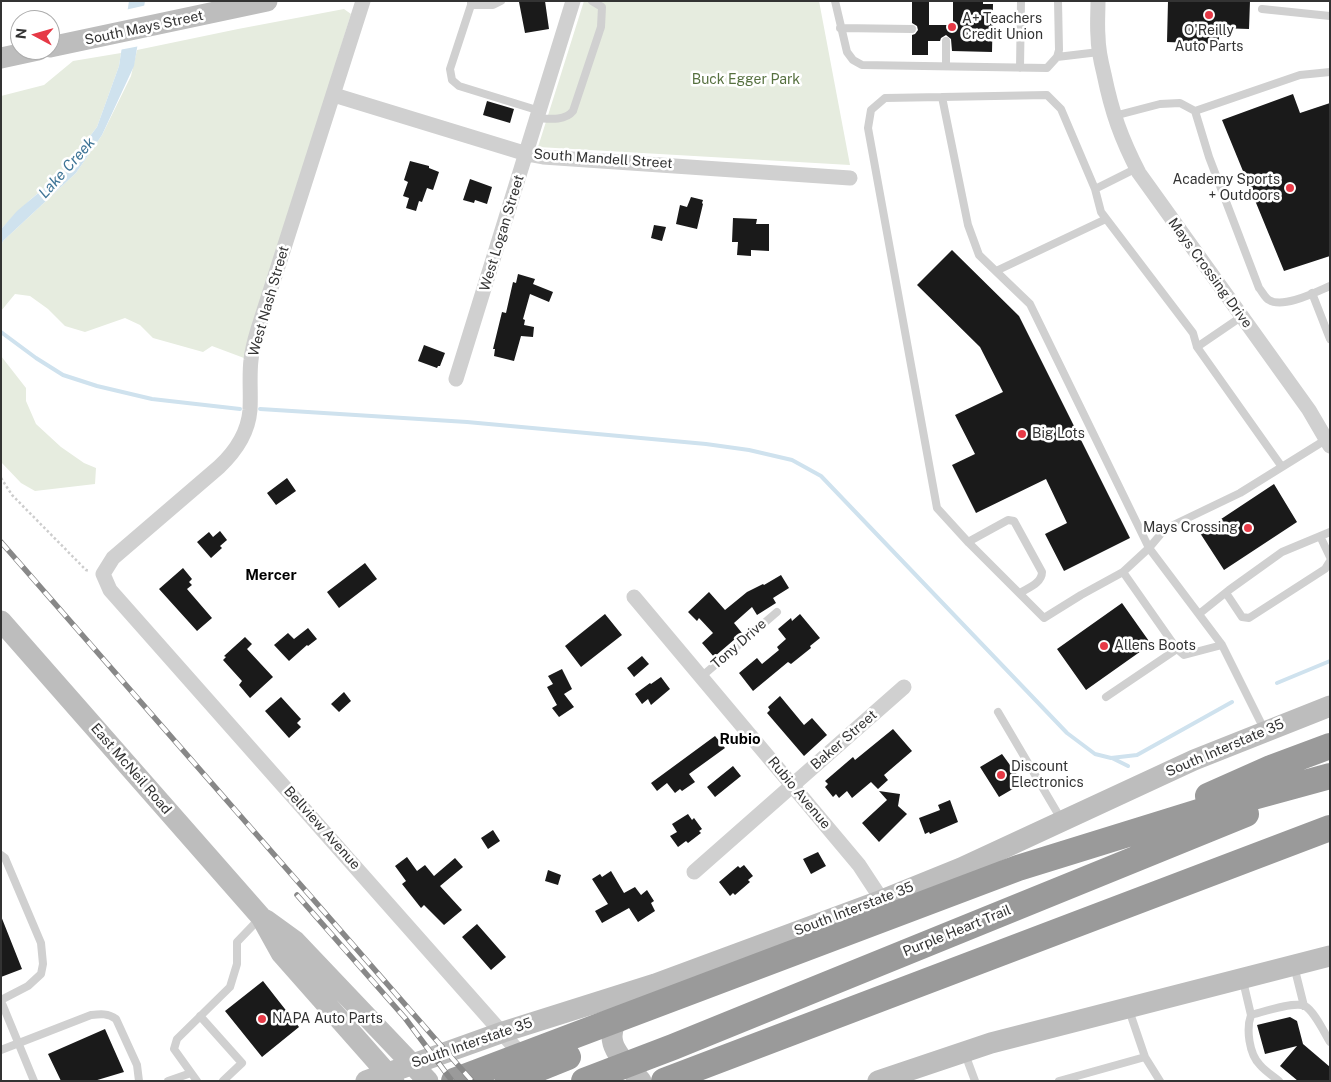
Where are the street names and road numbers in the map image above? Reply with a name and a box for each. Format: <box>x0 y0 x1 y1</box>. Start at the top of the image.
street label: South Mays Street <box>83 7 205 49</box>
street label: South Mandell Street <box>533 146 673 172</box>
street label: West Logan Street <box>476 173 528 293</box>
street label: Mays Crossing Drive <box>1164 215 1256 331</box>
street label: West Nash Street <box>245 244 293 358</box>
street label: Tony Drive <box>708 616 770 672</box>
street label: Baker Street <box>807 707 881 773</box>
street label: South Interstate 35 <box>1163 715 1287 781</box>
street label: East McNeil Road <box>87 720 175 818</box>
street label: Rubio Avenue <box>764 754 834 832</box>
street label: Bellview Avenue <box>280 783 364 873</box>
street label: South Interstate 35 <box>792 878 916 940</box>
street label: Purple Heart Trail <box>901 902 1013 960</box>
street label: South Interstate 35 <box>409 1014 535 1072</box>

